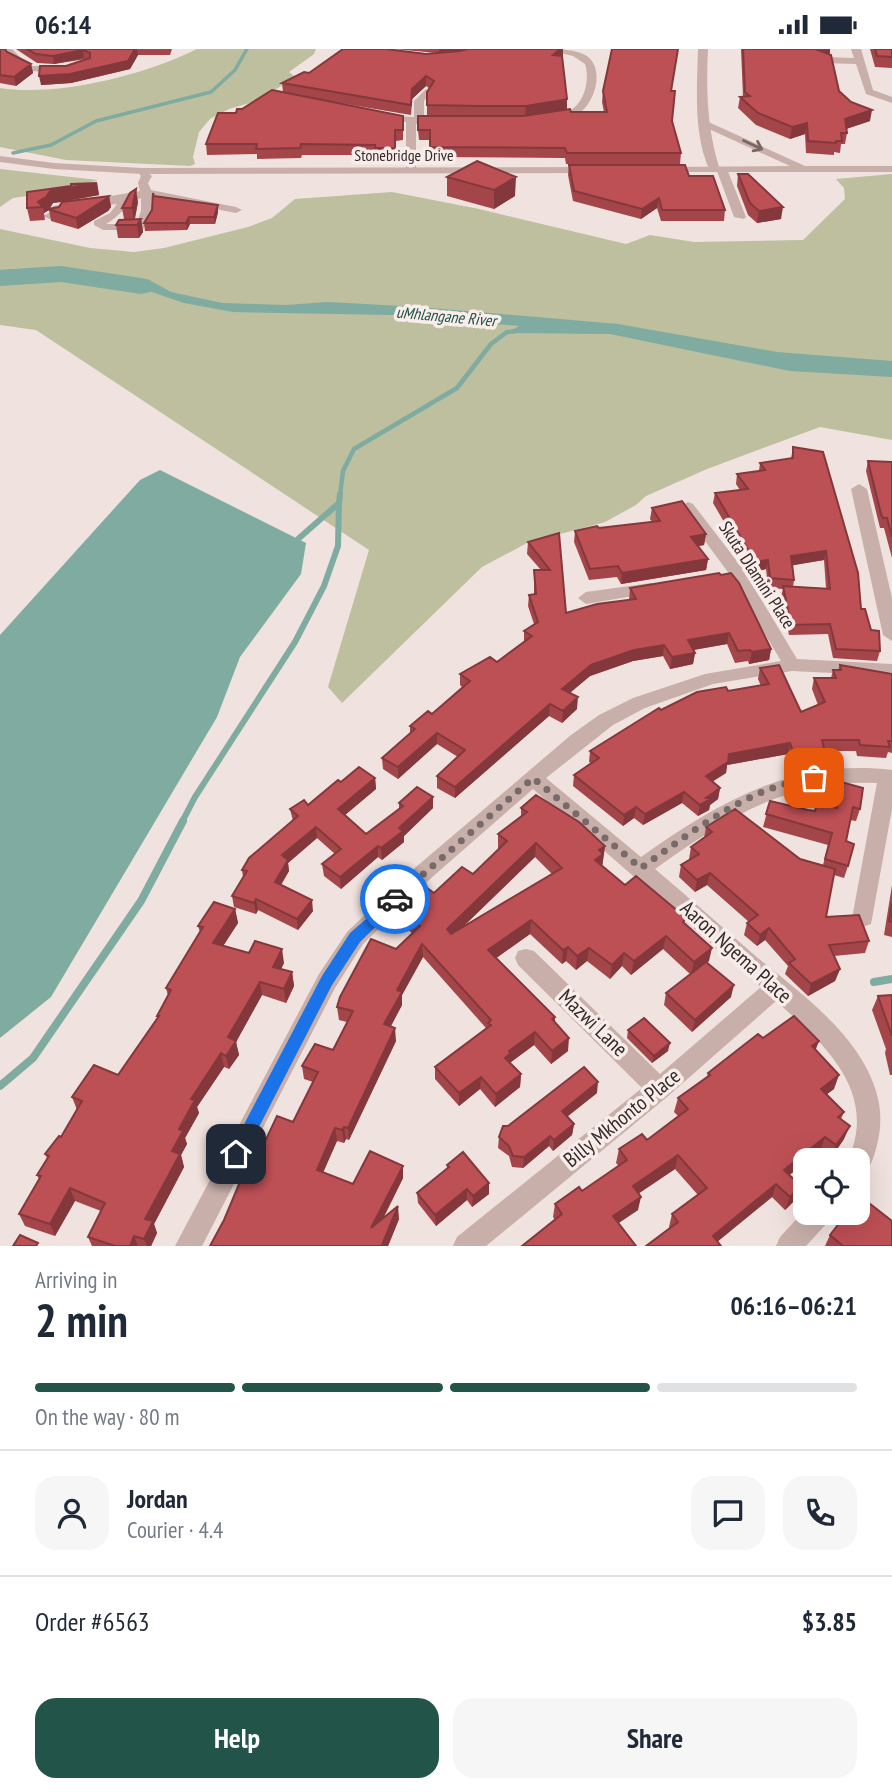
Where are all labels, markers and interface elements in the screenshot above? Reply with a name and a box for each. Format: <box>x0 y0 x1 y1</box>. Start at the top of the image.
text: 06:14 <box>35 8 91 41</box>
one-way arrow <box>742 139 764 152</box>
street label: Stonebridge Drive <box>354 145 454 165</box>
water label: uMhlangane River <box>395 302 499 331</box>
street label: Skuta Dlamini Place <box>714 517 801 633</box>
pin <box>784 748 844 808</box>
icon: bag <box>795 759 833 797</box>
courier <box>360 864 430 934</box>
icon: car <box>376 880 414 918</box>
street label: Aaron Ngema Place <box>675 894 798 1009</box>
street label: Mazwi Lane <box>553 983 633 1062</box>
street label: Billy Mkhonto Place <box>558 1062 686 1173</box>
pin <box>206 1124 266 1184</box>
icon: home <box>217 1135 255 1173</box>
map controls <box>793 1148 870 1225</box>
button: locate <box>793 1148 870 1225</box>
text: Arriving in <box>35 1265 117 1294</box>
text: 06:16–06:21 <box>730 1289 857 1322</box>
text: 2 min <box>35 1290 128 1350</box>
text: On the way · 80 m <box>35 1402 179 1431</box>
button: person <box>35 1476 109 1550</box>
button: chat <box>691 1476 765 1550</box>
button: phone <box>783 1476 857 1550</box>
text: Jordan <box>127 1482 188 1515</box>
text: Courier · 4.4 <box>127 1515 223 1544</box>
text: Order #6563 <box>35 1605 150 1638</box>
text: $3.85 <box>802 1605 857 1638</box>
button: Help <box>35 1698 439 1778</box>
button: Share <box>453 1698 857 1778</box>

